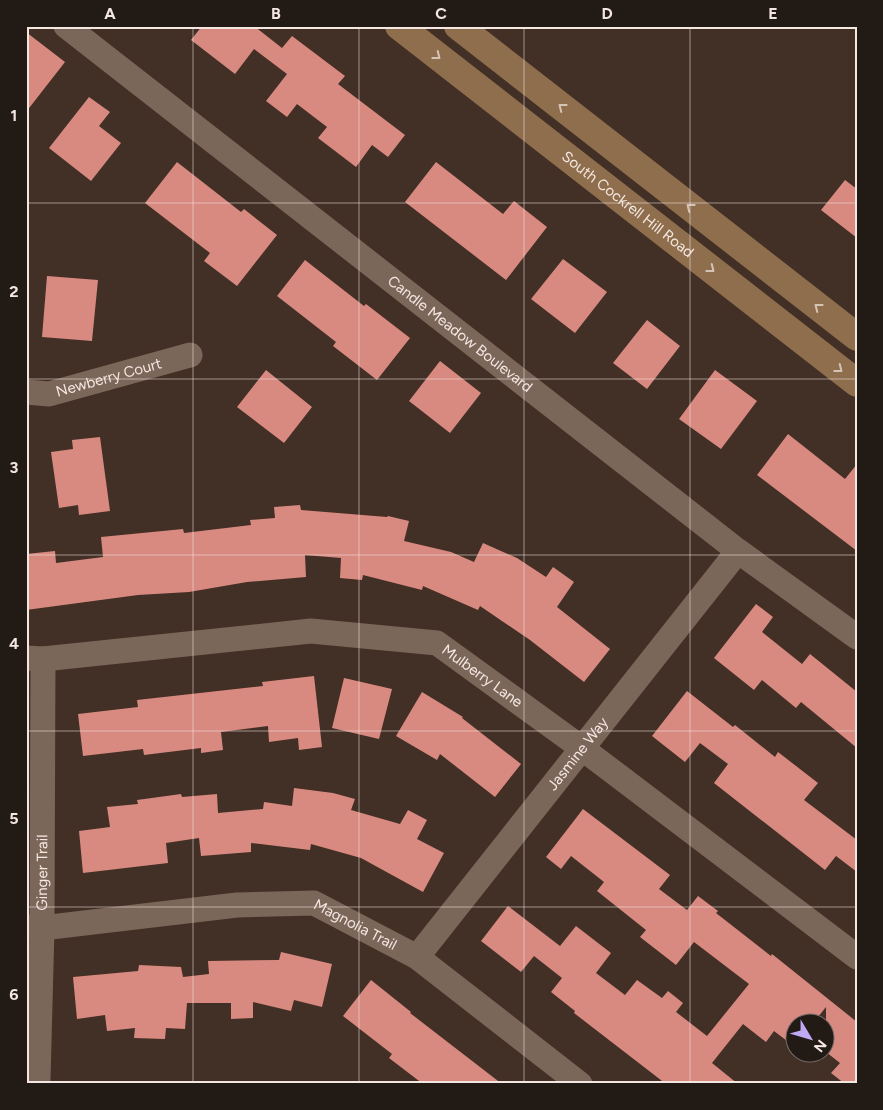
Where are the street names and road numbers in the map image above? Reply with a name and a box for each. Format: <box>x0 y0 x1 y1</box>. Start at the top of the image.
street label: South Cockrell Hill Road <box>558 147 697 261</box>
street label: Candle Meadow Boulevard <box>384 272 536 396</box>
street label: Newberry Court <box>54 354 164 401</box>
street label: Mulberry Lane <box>438 641 526 711</box>
street label: Jasmine Way <box>543 714 612 794</box>
street label: Ginger Trail <box>33 834 51 911</box>
street label: Magnolia Trail <box>311 895 400 954</box>

